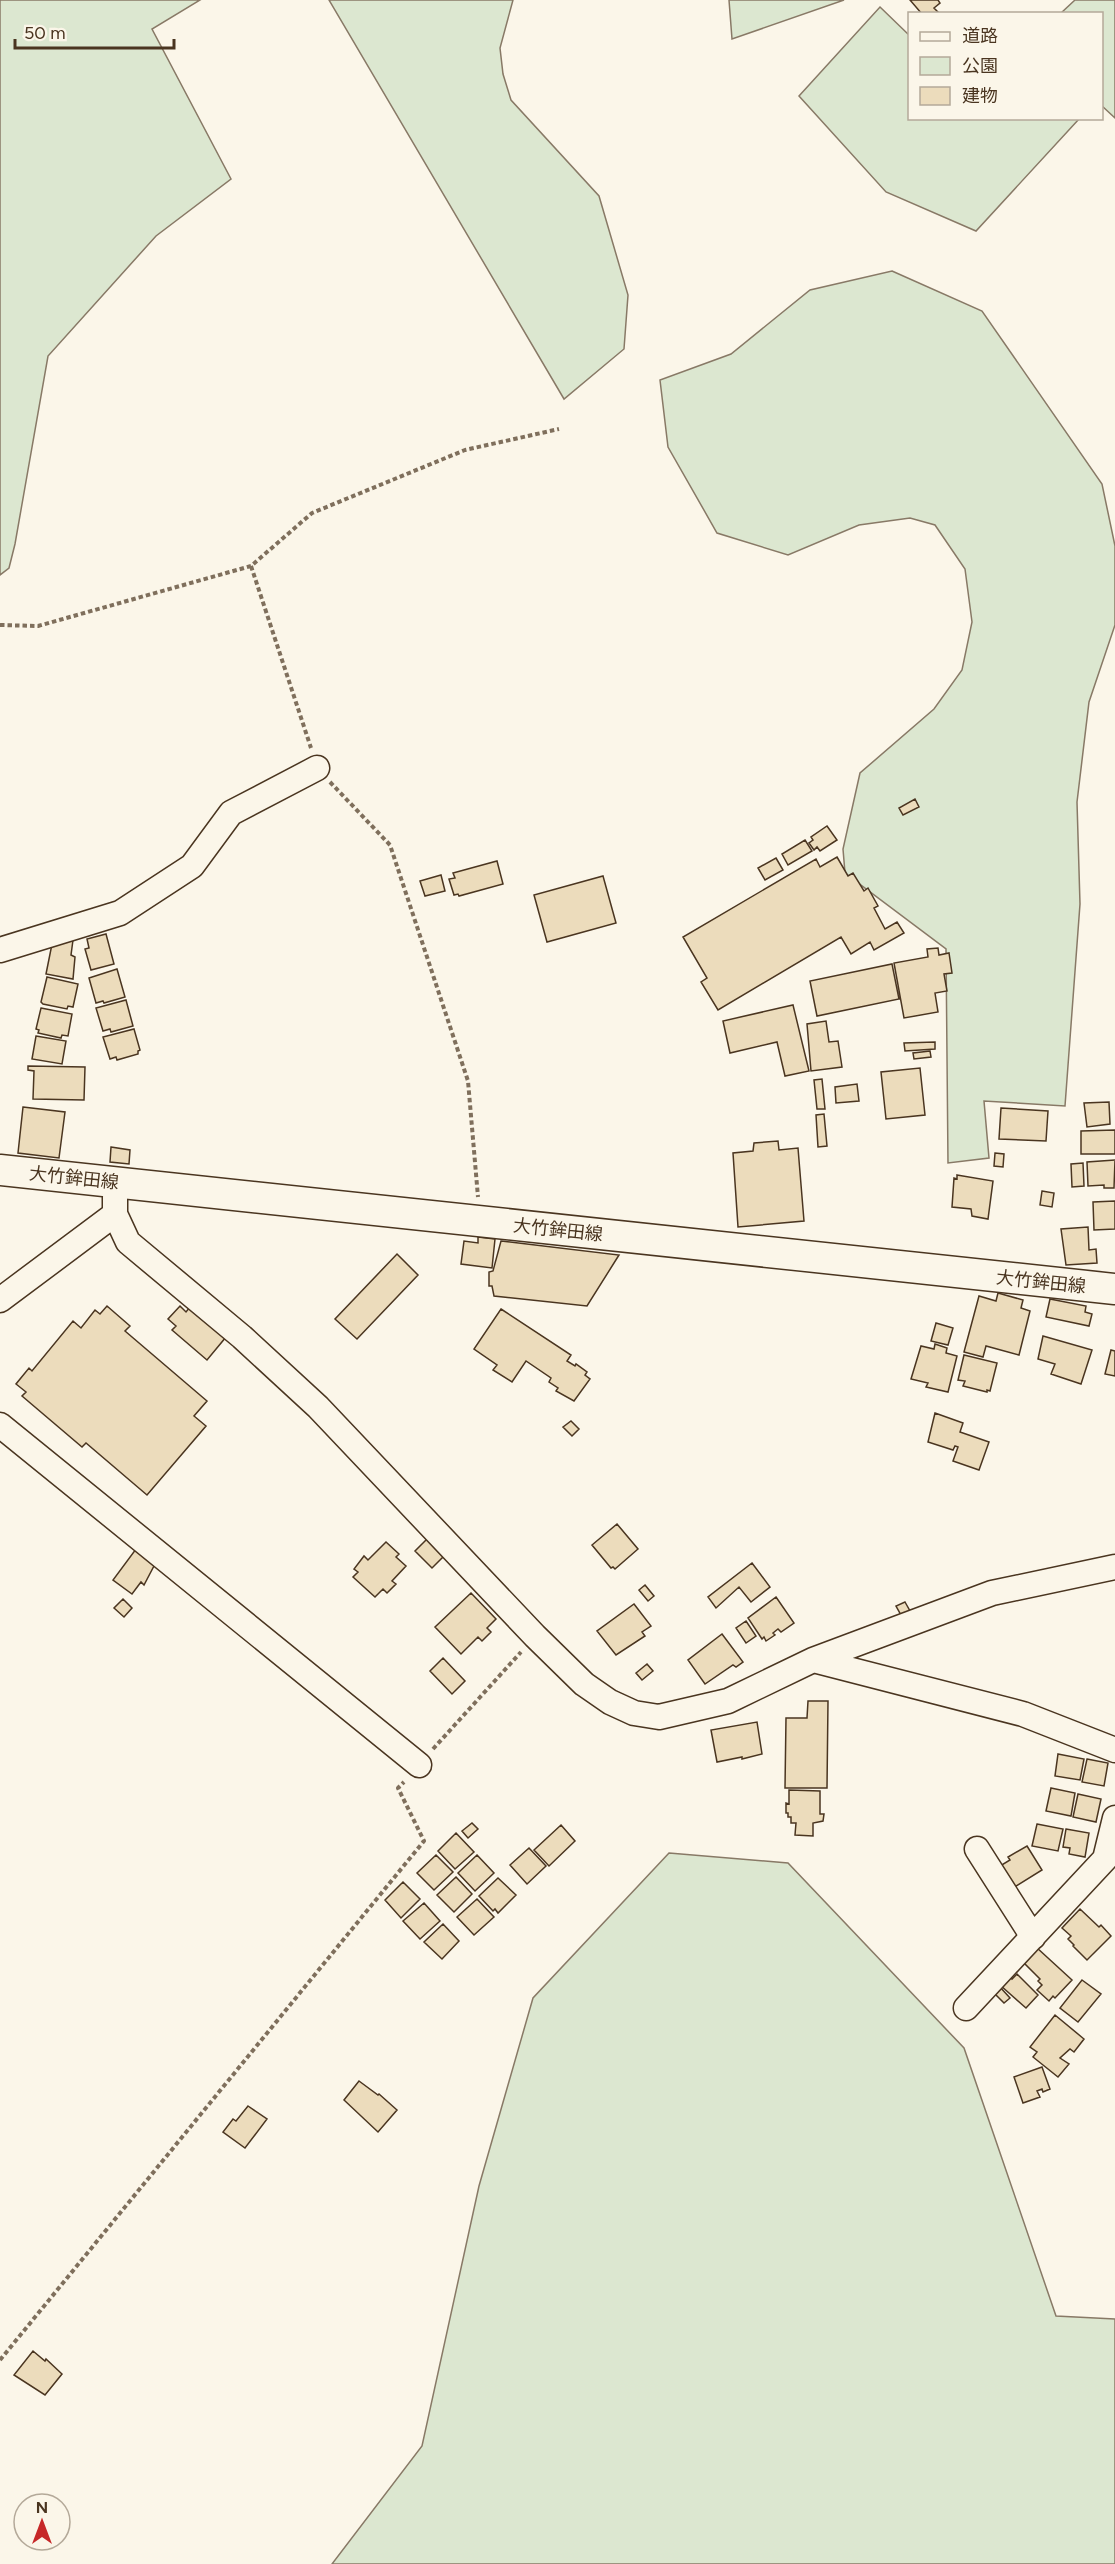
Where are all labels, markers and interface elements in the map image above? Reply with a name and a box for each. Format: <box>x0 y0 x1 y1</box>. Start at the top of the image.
scale bar <box>15 12 174 50</box>
legend <box>908 12 1103 120</box>
text: 50 m <box>24 22 66 44</box>
text: 道路 <box>962 25 998 47</box>
text: 公園 <box>962 55 998 77</box>
text: 建物 <box>962 85 998 107</box>
street label: 大竹鉾田線 <box>28 1162 120 1194</box>
street label: 大竹鉾田線 <box>512 1214 604 1246</box>
street label: 大竹鉾田線 <box>995 1266 1087 1298</box>
north arrow <box>12 2492 72 2552</box>
text: N <box>36 2498 48 2517</box>

